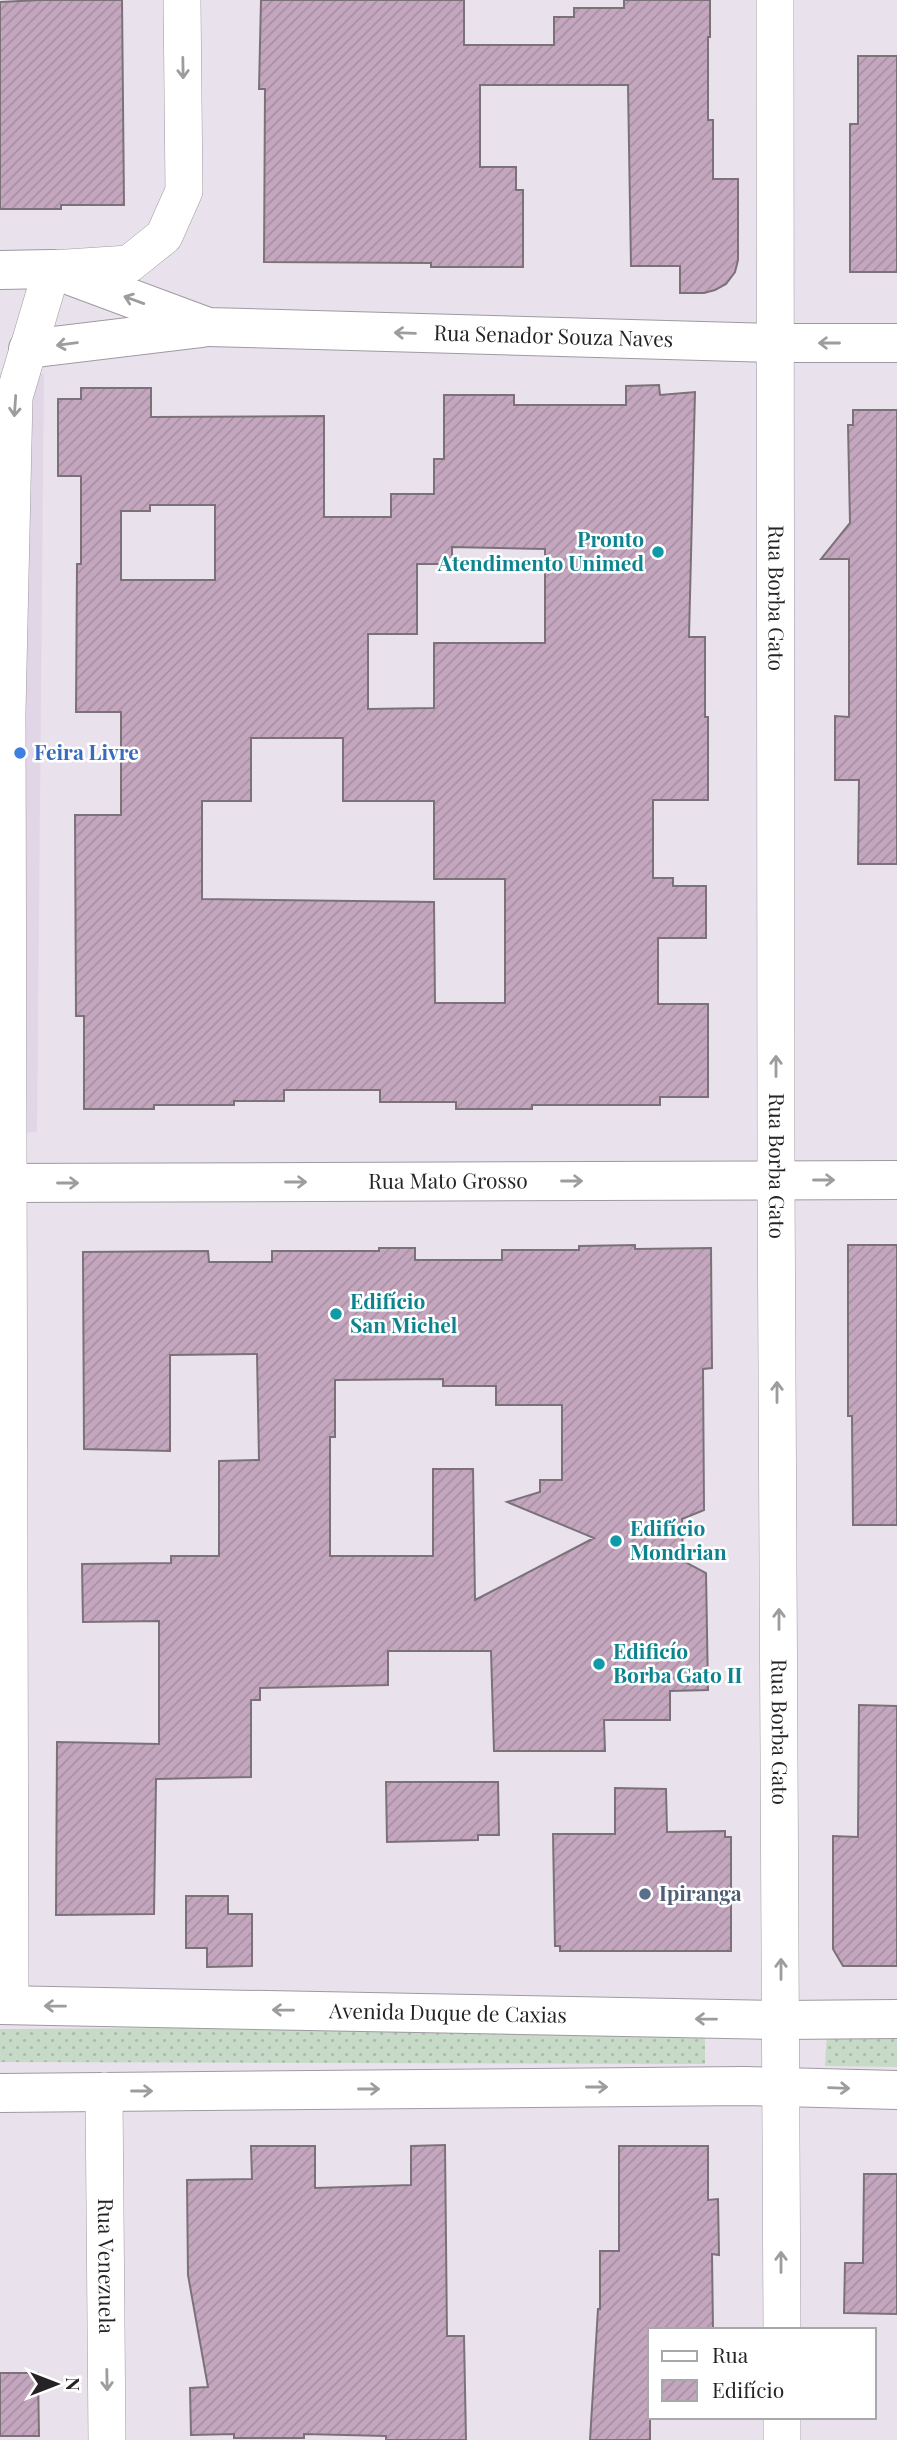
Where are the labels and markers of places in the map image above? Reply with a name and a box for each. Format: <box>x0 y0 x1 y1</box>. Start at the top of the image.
place label: Pronto Atendimento Unimed <box>437 524 644 576</box>
marker: Pronto Atendimento Unimed <box>650 544 666 560</box>
place label: Feira Livre <box>34 737 139 765</box>
marker: Feira Livre <box>12 745 28 761</box>
place label: Edifício San Michel <box>350 1286 458 1338</box>
marker: Edifício San Michel <box>328 1306 344 1322</box>
place label: Edifício Mondrian <box>630 1513 727 1565</box>
marker: Edifício Mondrian <box>608 1533 624 1549</box>
place label: Edificío Borba Gato II <box>613 1636 743 1688</box>
marker: Edificío Borba Gato II <box>591 1656 607 1672</box>
place label: Ipiranga <box>659 1878 742 1906</box>
marker: Ipiranga <box>637 1886 653 1902</box>

